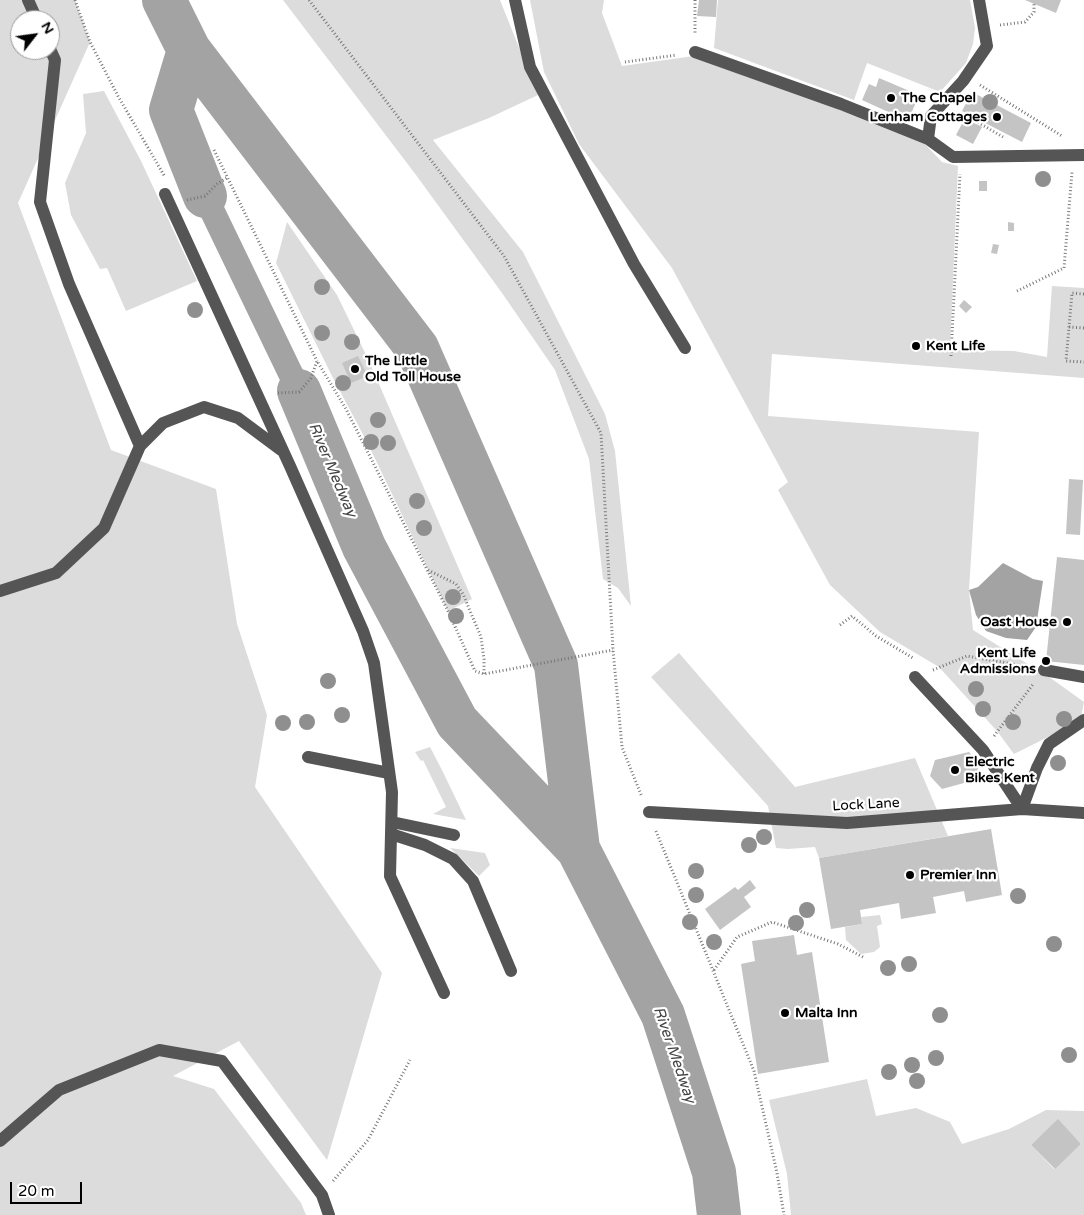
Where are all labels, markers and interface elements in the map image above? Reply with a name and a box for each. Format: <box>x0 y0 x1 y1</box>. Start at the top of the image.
north arrow <box>10 10 60 60</box>
text: N <box>37 19 58 37</box>
place label: The Chapel <box>901 90 976 106</box>
marker: The Chapel <box>885 92 897 104</box>
place label: Lenham Cottages <box>870 109 987 125</box>
marker: Lenham Cottages <box>991 111 1003 123</box>
place label: Kent Life <box>926 338 985 354</box>
marker: Kent Life <box>910 340 922 352</box>
place label: The Little Old Toll House <box>365 353 461 386</box>
marker: The Little Old Toll House <box>349 363 361 375</box>
water label: River Medway <box>304 420 360 520</box>
place label: Oast House <box>980 614 1057 630</box>
marker: Oast House <box>1061 616 1073 628</box>
place label: Kent Life Admissions <box>960 645 1036 678</box>
marker: Kent Life Admissions <box>1040 655 1052 667</box>
place label: Electric Bikes Kent <box>965 754 1035 786</box>
marker: Electric Bikes Kent <box>949 764 961 776</box>
street label: Lock Lane <box>832 795 900 815</box>
place label: Premier Inn <box>920 867 997 883</box>
marker: Premier Inn <box>904 869 916 881</box>
water label: River Medway <box>649 1004 699 1106</box>
place label: Malta Inn <box>795 1005 858 1021</box>
marker: Malta Inn <box>779 1007 791 1019</box>
scale bar <box>12 1172 85 1204</box>
text: 20 m <box>18 1182 55 1200</box>

